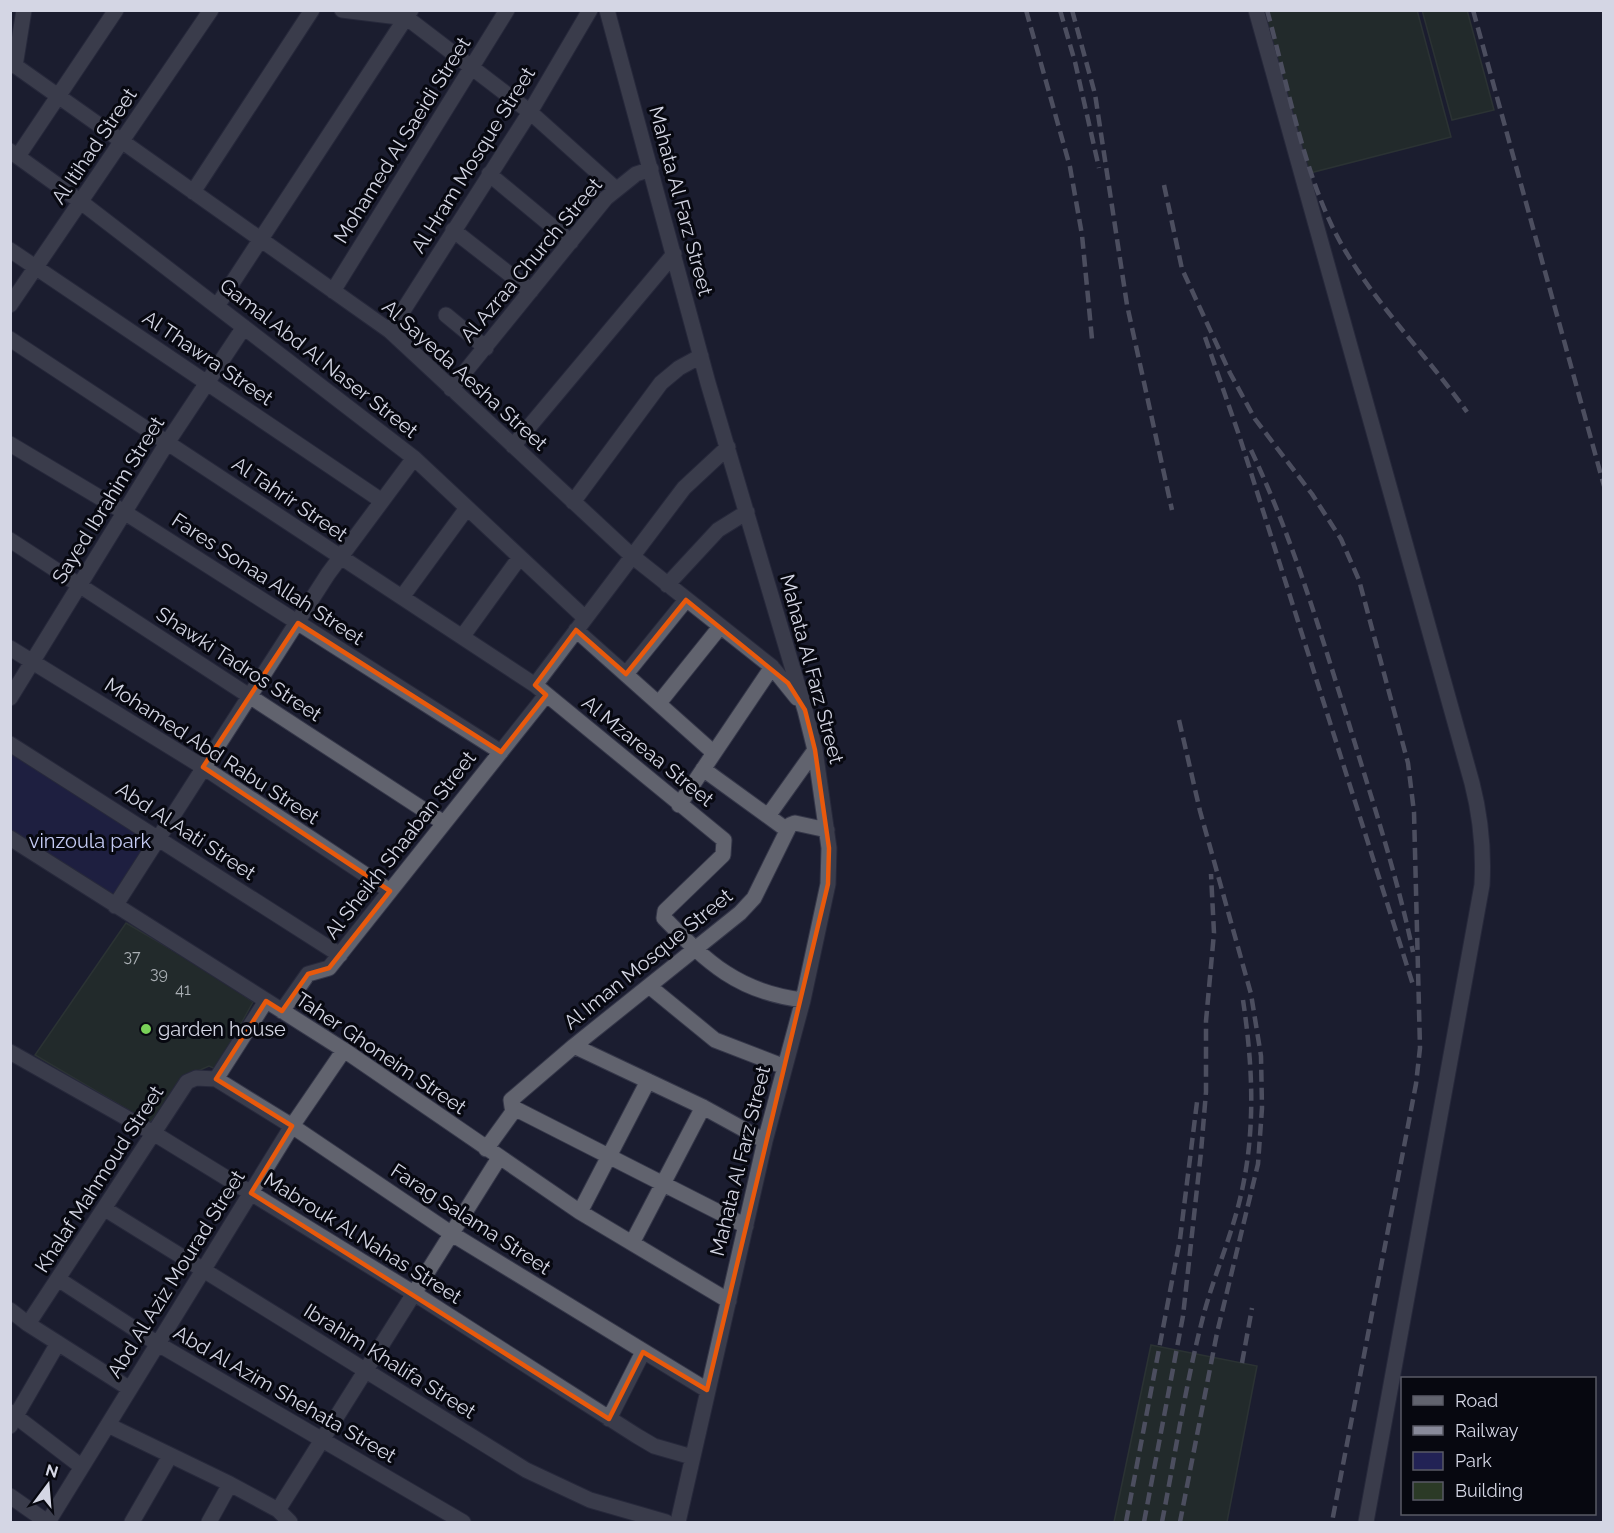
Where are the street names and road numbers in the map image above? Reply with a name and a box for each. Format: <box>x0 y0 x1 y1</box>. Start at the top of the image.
street label: Mohamed Al Saeidi Street <box>329 32 476 248</box>
street label: Al Hram Mosque Street <box>406 62 540 258</box>
street label: Al Itihad Street <box>46 83 142 209</box>
street label: Mahata Al Farz Street <box>644 104 718 299</box>
street label: Al Azraa Church Street <box>455 173 607 347</box>
street label: Gamal Abd Al Naser Street <box>215 273 423 443</box>
street label: Al Sayeda Aesha Street <box>377 295 553 456</box>
street label: Al Thawra Street <box>138 306 278 411</box>
street label: Sayed Ibrahim Street <box>47 412 169 588</box>
street label: Al Tahrir Street <box>228 452 353 547</box>
street label: Fares Sonaa Allah Street <box>168 508 369 650</box>
street label: Mahata Al Farz Street <box>775 572 849 767</box>
street label: Shawki Tadros Street <box>152 602 326 727</box>
street label: Mohamed Abd Rabu Street <box>100 673 324 830</box>
street label: Al Mzareaa Street <box>577 691 719 812</box>
street label: Al Sheikh Shaaban Street <box>319 746 481 944</box>
street label: Abd Al Aati Street <box>112 777 260 885</box>
street label: Al Iman Mosque Street <box>559 883 737 1034</box>
street label: Taher Ghoneim Street <box>291 987 471 1119</box>
street label: Mahata Al Farz Street <box>705 1063 775 1259</box>
street label: Khalaf Mahmoud Street <box>30 1081 169 1277</box>
street label: Farag Salama Street <box>387 1158 556 1280</box>
street label: Abd Al Aziz Mourad Street <box>102 1165 250 1382</box>
street label: Mabrouk Al Nahas Street <box>260 1167 467 1309</box>
street label: Ibrahim Khalifa Street <box>300 1298 481 1424</box>
street label: Abd Al Azim Shehata Street <box>169 1320 401 1468</box>

